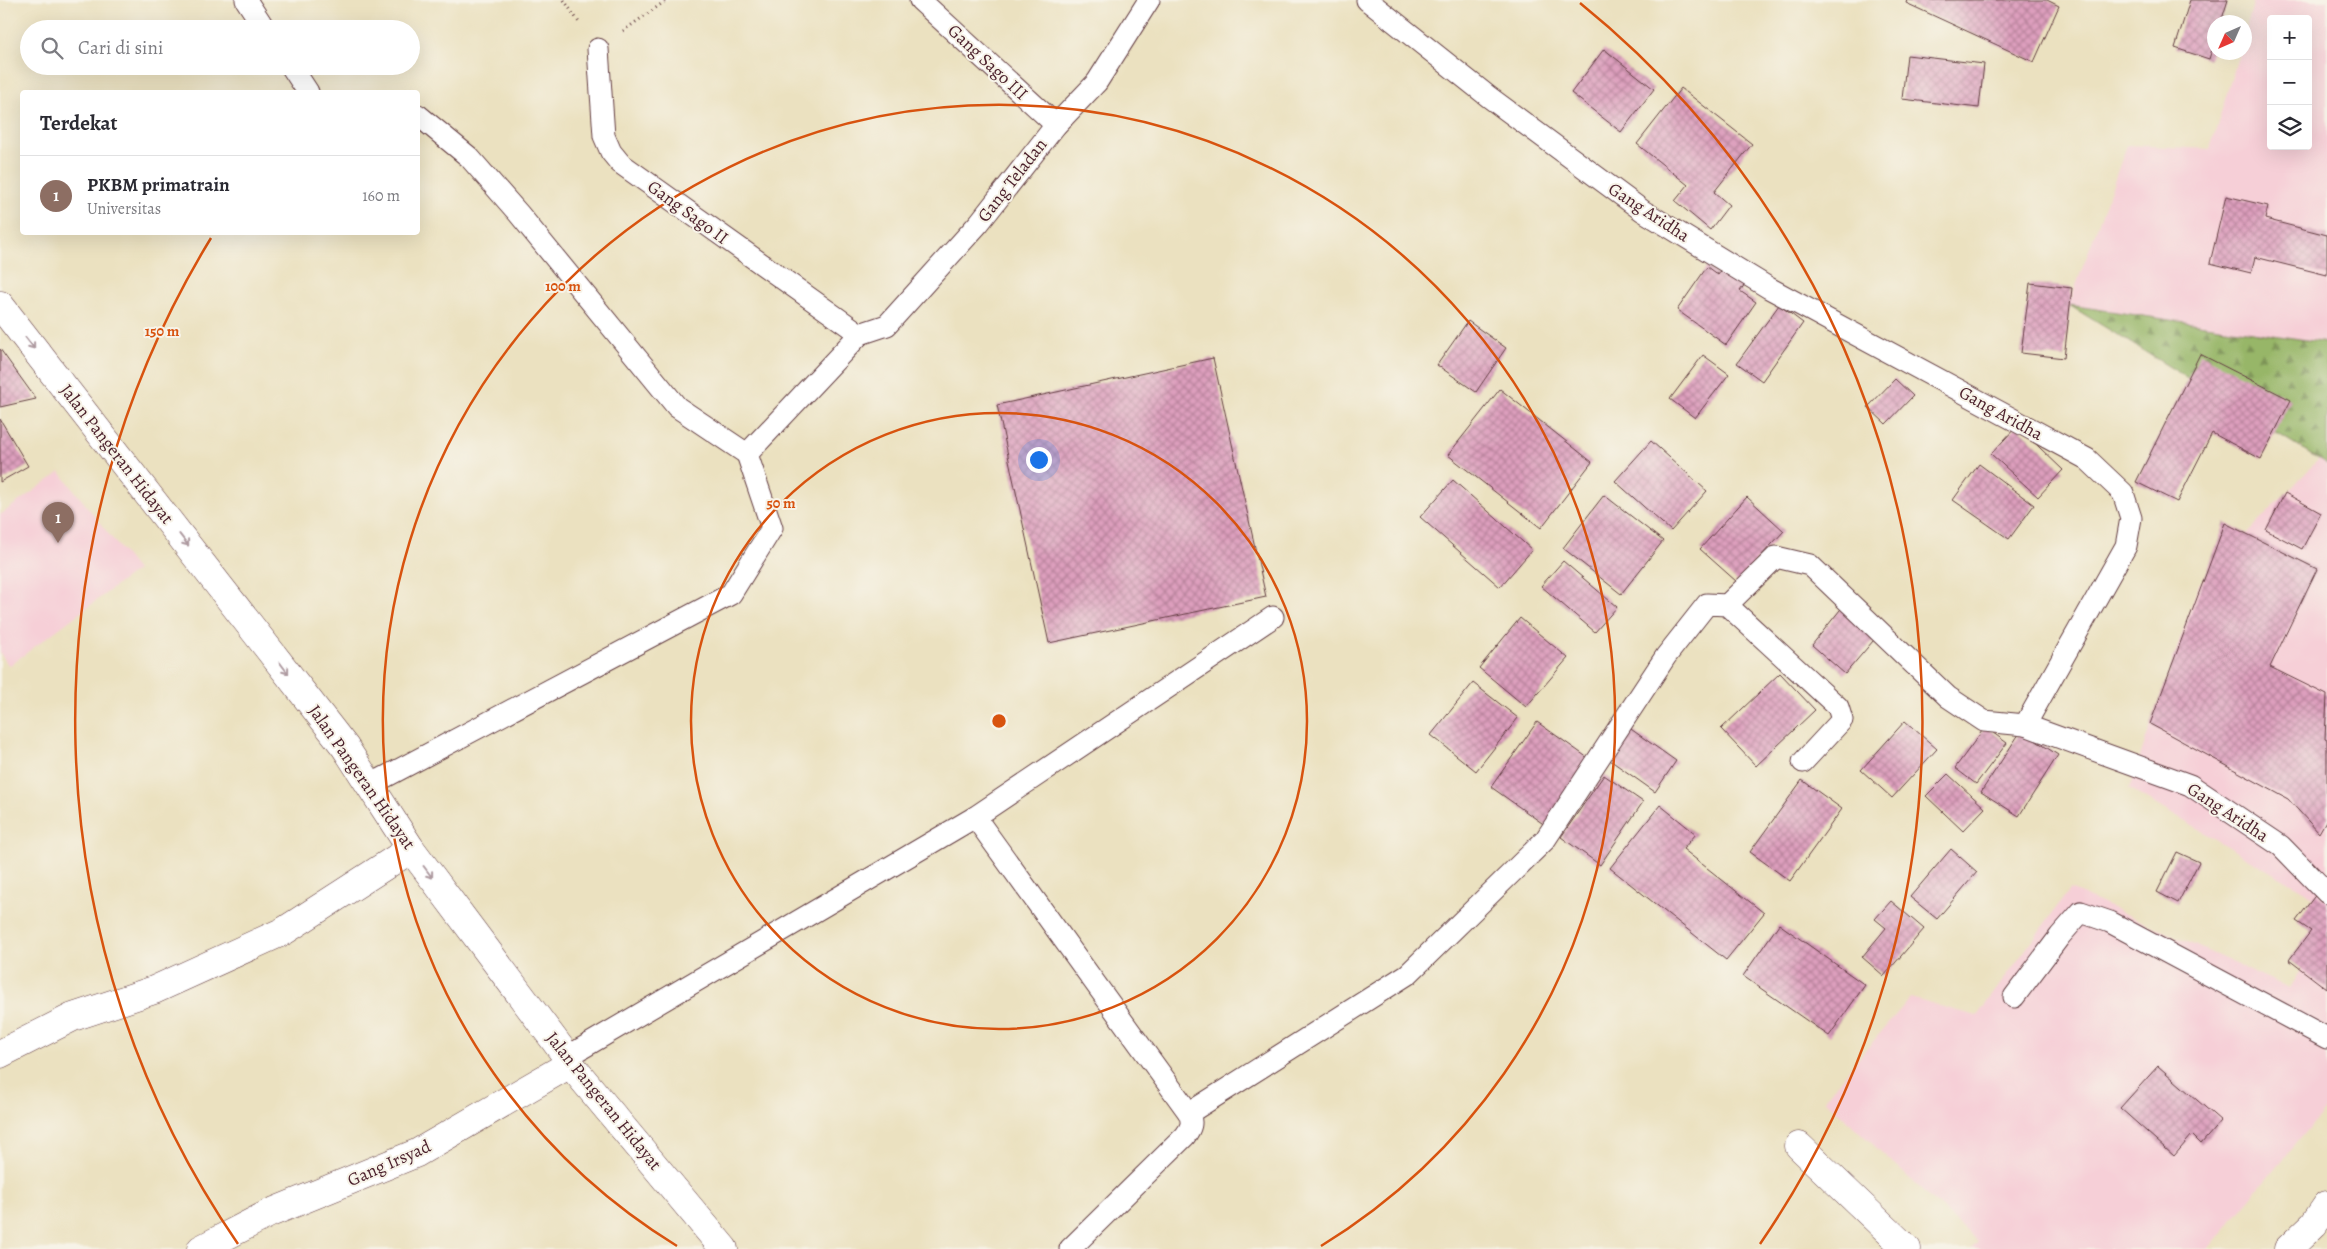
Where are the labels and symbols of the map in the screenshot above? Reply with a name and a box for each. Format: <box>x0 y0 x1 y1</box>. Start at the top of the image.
north arrow <box>2207 15 2252 60</box>
street label: Gang Sago III <box>943 19 1033 105</box>
street label: Gang Teladan <box>972 133 1052 227</box>
street label: Gang Sago II <box>643 174 733 250</box>
street label: Gang Aridha <box>1604 177 1695 248</box>
text: 100 m <box>545 276 581 296</box>
text: 150 m <box>145 321 180 341</box>
one-way arrow <box>25 336 35 350</box>
street label: Jalan Pangeran Hidayat <box>55 379 179 529</box>
street label: Gang Aridha <box>1955 380 2048 446</box>
your location <box>1026 447 1052 473</box>
text: 50 m <box>766 493 796 513</box>
pin: 1 <box>42 502 74 543</box>
one-way arrow <box>179 533 190 546</box>
one-way arrow <box>279 661 289 675</box>
street label: Jalan Pangeran Hidayat <box>303 700 421 854</box>
centre of rings <box>990 712 1008 730</box>
street label: Gang Aridha <box>2183 777 2274 848</box>
one-way arrow <box>423 865 433 879</box>
street label: Jalan Pangeran Hidayat <box>541 1027 667 1175</box>
street label: Gang Irsyad <box>344 1134 435 1192</box>

